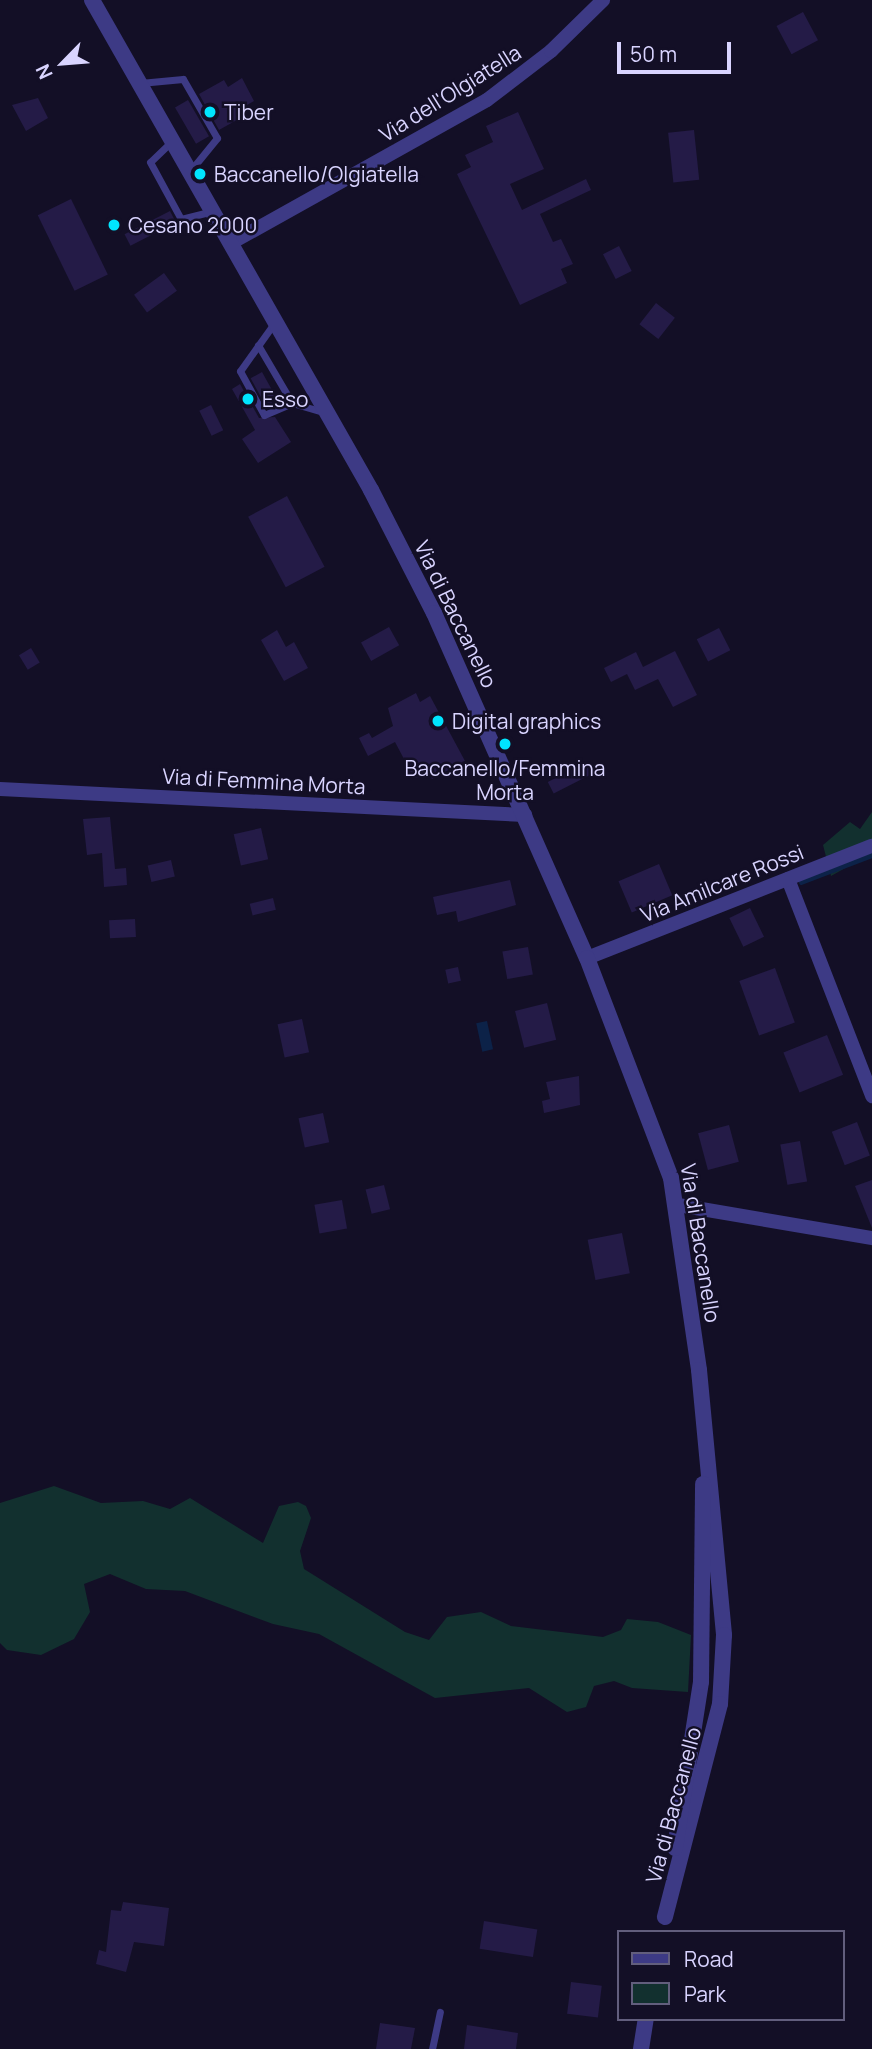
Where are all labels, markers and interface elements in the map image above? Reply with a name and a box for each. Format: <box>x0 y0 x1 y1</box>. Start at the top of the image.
north arrow <box>28 28 98 98</box>
scale bar <box>620 28 734 72</box>
street label: Via dell'Olgiatella <box>375 39 525 147</box>
text: 50 m <box>630 40 677 68</box>
text: N <box>29 60 59 84</box>
place label: Tiber <box>224 99 274 125</box>
marker: Tiber <box>202 104 218 120</box>
place label: Baccanello/Olgiatella <box>214 161 419 187</box>
marker: Baccanello/Olgiatella <box>192 166 208 182</box>
place label: Cesano 2000 <box>128 212 257 238</box>
marker: Cesano 2000 <box>106 217 122 233</box>
place label: Esso <box>262 386 308 412</box>
marker: Esso <box>240 391 256 407</box>
street label: Via di Baccanello <box>409 536 503 692</box>
place label: Digital graphics <box>452 708 601 734</box>
marker: Digital graphics <box>430 713 446 729</box>
marker: Baccanello/Femmina Morta <box>497 736 513 752</box>
place label: Baccanello/Femmina Morta <box>405 755 605 805</box>
street label: Via di Femmina Morta <box>162 763 366 799</box>
street label: Via Amilcare Rossi <box>637 839 807 927</box>
street label: Via di Baccanello <box>676 1162 726 1324</box>
street label: Via di Baccanello <box>640 1724 706 1886</box>
legend <box>616 1930 844 2021</box>
text: Road <box>684 1945 734 1973</box>
text: Park <box>684 1980 726 2008</box>

